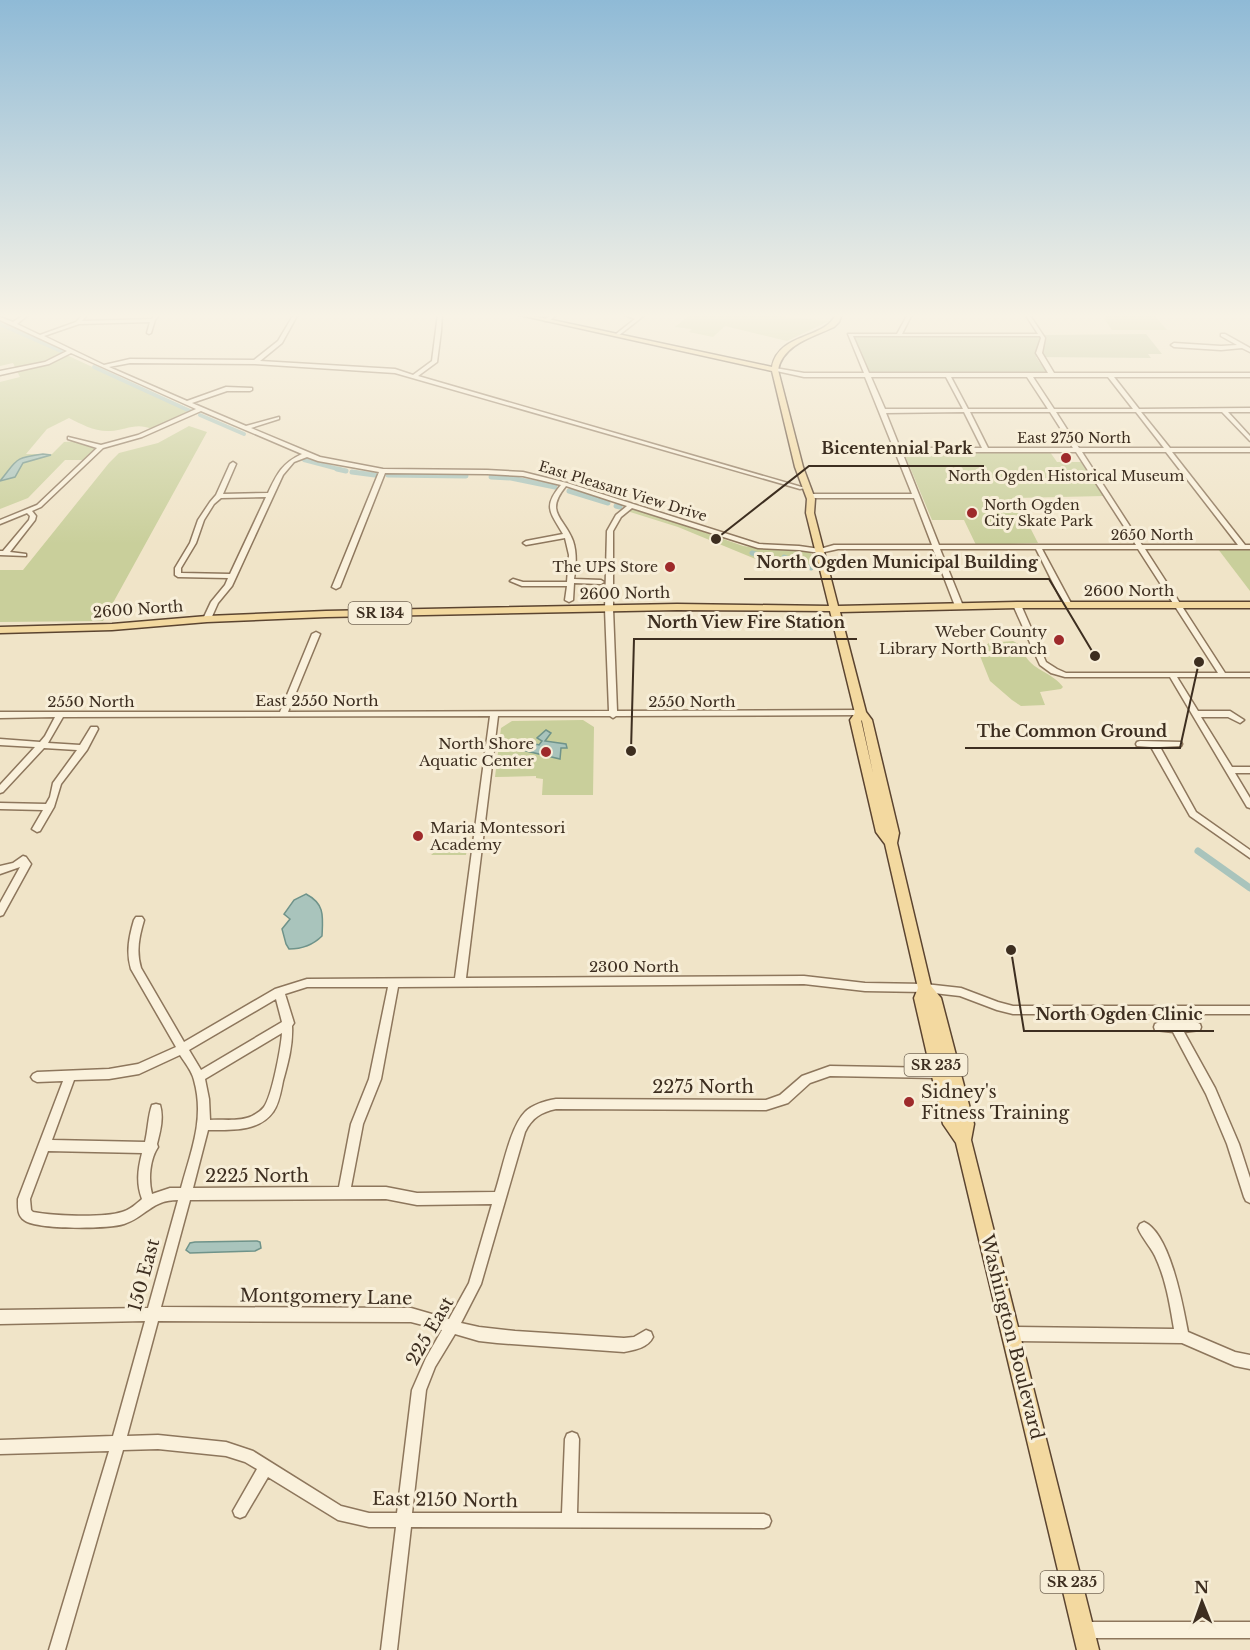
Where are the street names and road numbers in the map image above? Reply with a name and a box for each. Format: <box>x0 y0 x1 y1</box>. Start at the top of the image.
street label: East 2750 North <box>1017 429 1131 447</box>
street label: East Pleasant View Drive <box>537 457 709 525</box>
street label: 2650 North <box>1111 526 1194 544</box>
street label: 2600 North <box>1084 581 1174 600</box>
street label: 2600 North <box>580 583 670 603</box>
street label: 2600 North <box>92 596 184 622</box>
road number: SR 134 <box>348 602 412 624</box>
street label: East 2550 North <box>255 691 379 710</box>
street label: 2550 North <box>47 692 135 711</box>
street label: 2550 North <box>648 692 736 711</box>
street label: 2300 North <box>589 957 679 976</box>
road number: SR 235 <box>904 1054 968 1076</box>
street label: 2275 North <box>652 1076 754 1098</box>
street label: 2225 North <box>205 1165 309 1187</box>
street label: Washington Boulevard <box>976 1231 1048 1442</box>
street label: 150 East <box>124 1236 164 1314</box>
street label: Montgomery Lane <box>239 1284 413 1310</box>
street label: 225 East <box>402 1293 459 1369</box>
street label: East 2150 North <box>372 1488 518 1512</box>
road number: SR 235 <box>1040 1571 1104 1593</box>

